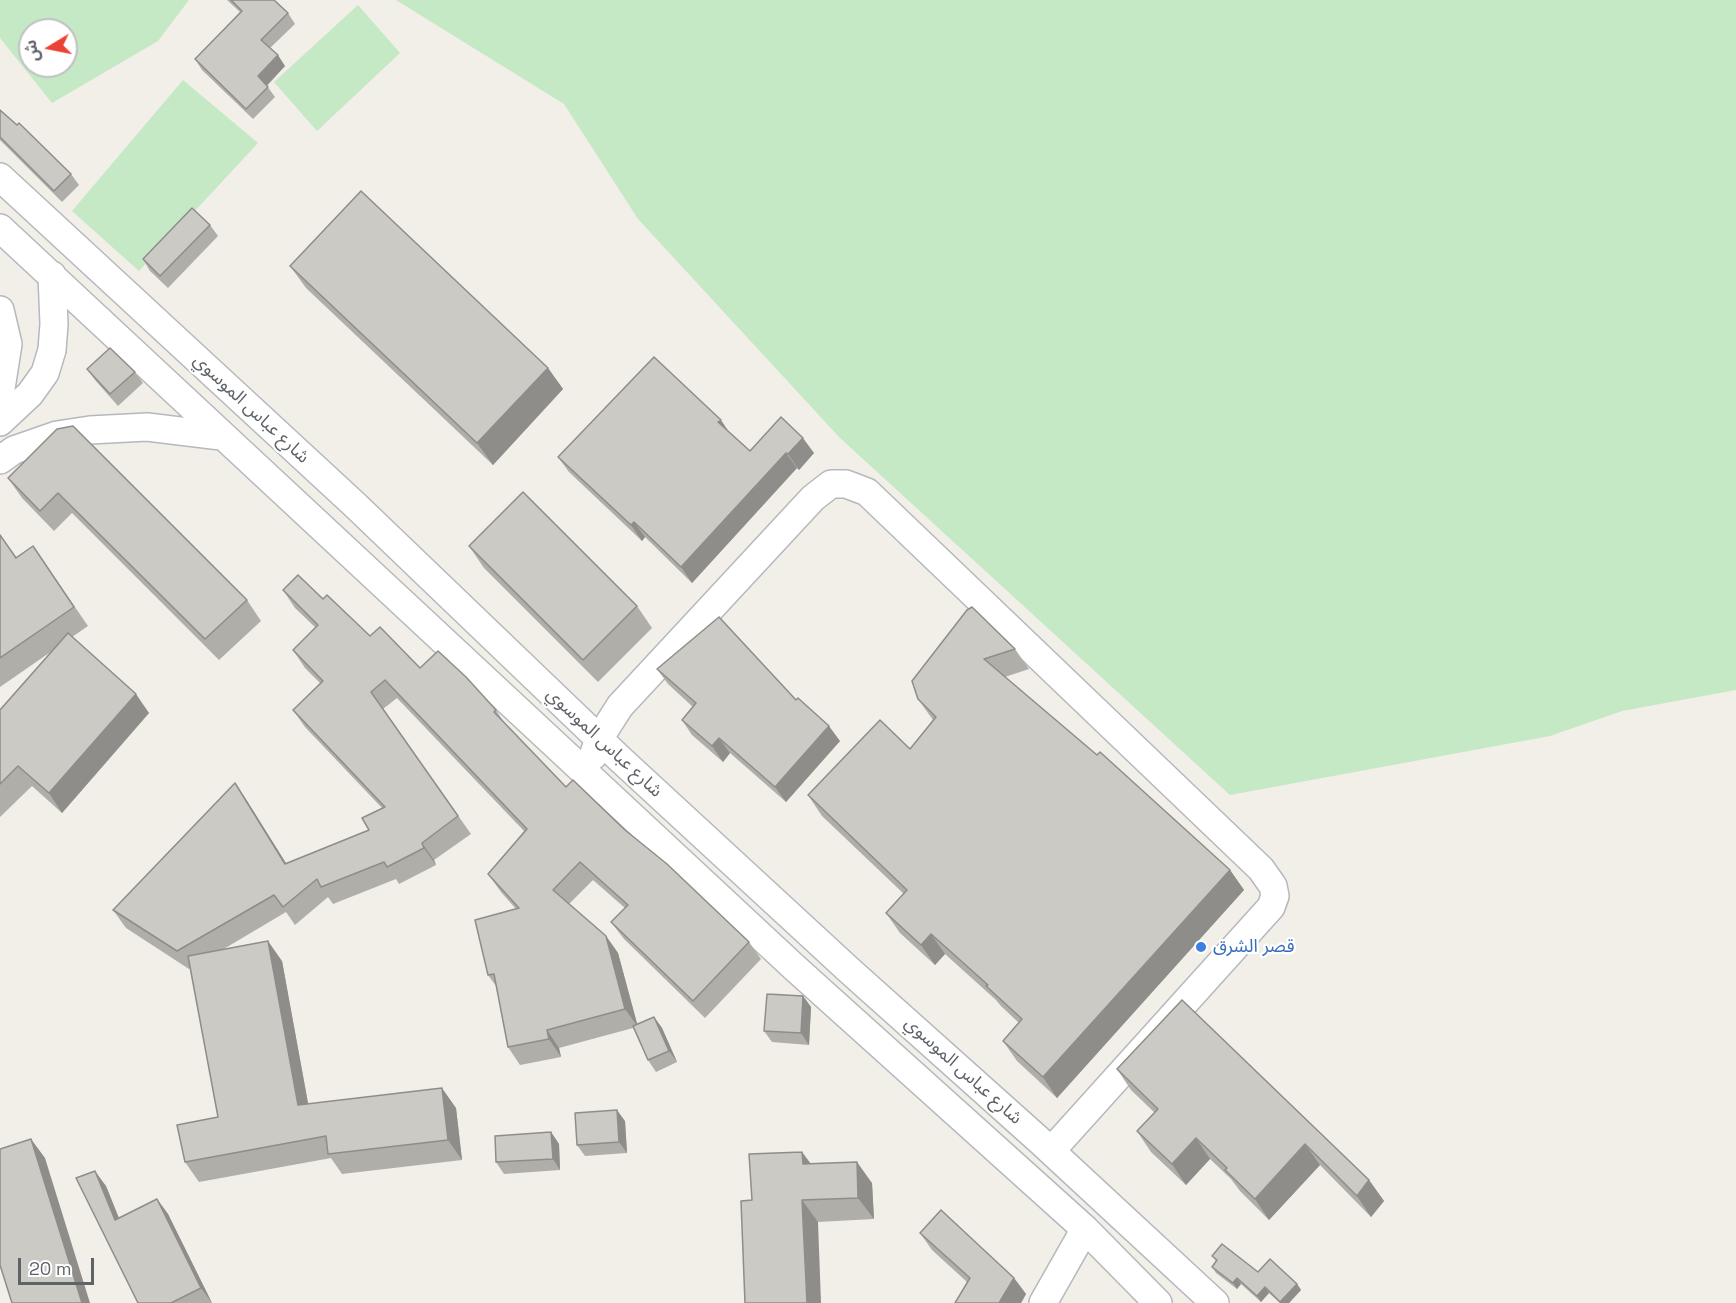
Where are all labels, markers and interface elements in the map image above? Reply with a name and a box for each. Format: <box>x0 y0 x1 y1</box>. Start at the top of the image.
north arrow <box>18 18 78 78</box>
text: ش <box>20 38 44 63</box>
street label: شارع عباس الموسوي <box>189 350 313 468</box>
street label: شارع عباس الموسوي <box>542 684 666 802</box>
place label: قصر الشرق <box>1213 936 1295 958</box>
marker: قصر الشرق <box>1194 940 1208 954</box>
street label: شارع عباس الموسوي <box>900 1013 1026 1129</box>
scale bar <box>21 1246 98 1284</box>
text: 20 m <box>29 1257 72 1280</box>

